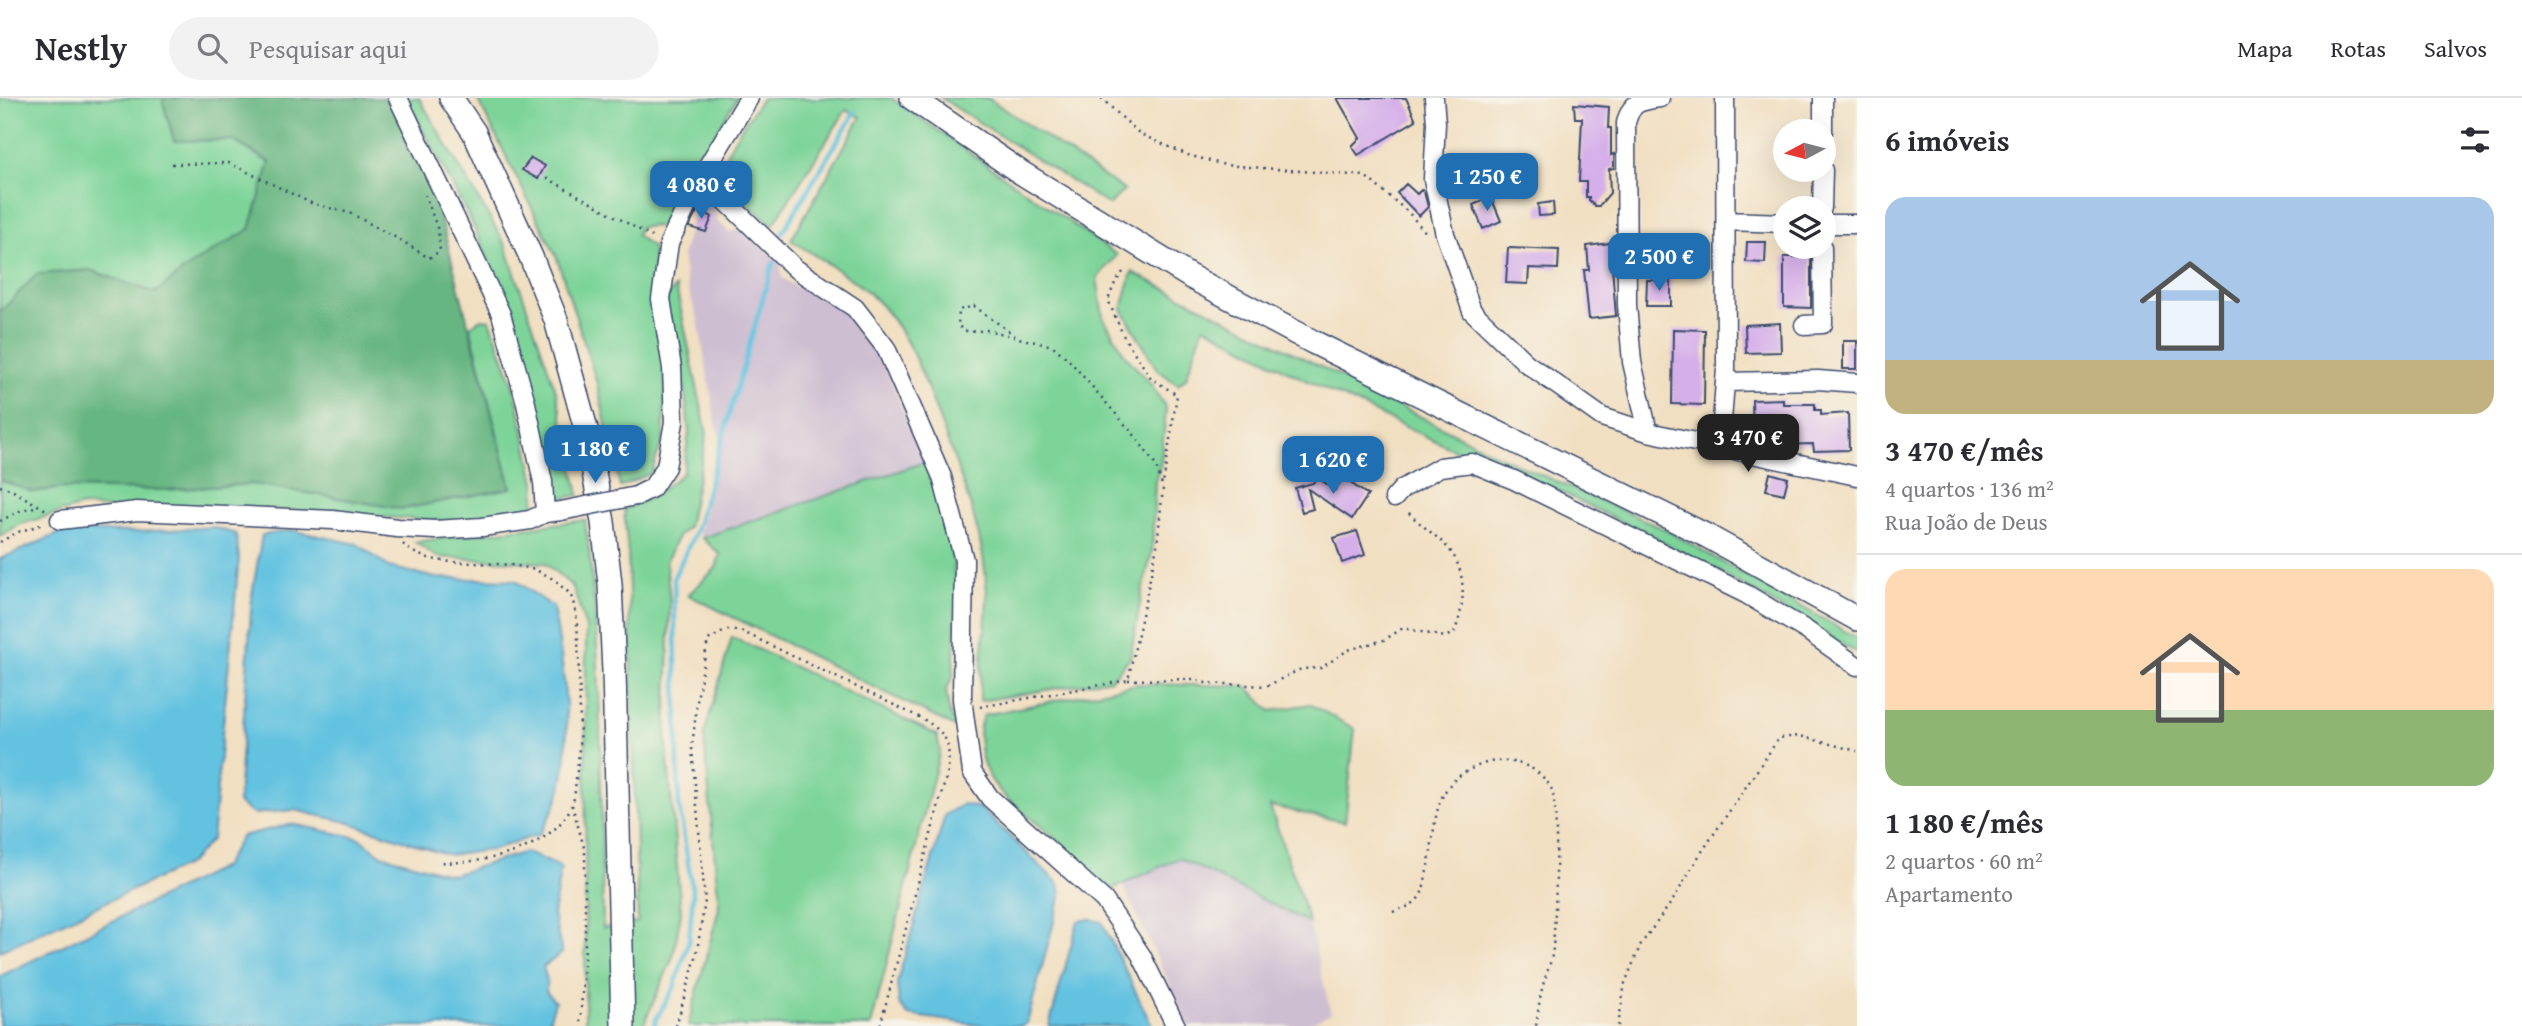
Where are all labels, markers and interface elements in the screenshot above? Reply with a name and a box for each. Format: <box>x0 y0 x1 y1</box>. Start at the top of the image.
search box <box>169 17 659 80</box>
text: Nestly <box>35 24 127 72</box>
icon: search <box>193 29 231 67</box>
text: Pesquisar aqui <box>249 29 407 68</box>
text: Mapa <box>2237 31 2293 66</box>
text: Rotas <box>2331 31 2386 66</box>
text: Salvos <box>2424 31 2487 66</box>
text: 6 imóveis <box>1885 118 2010 162</box>
north arrow <box>1773 119 1836 182</box>
map controls <box>1773 119 1836 259</box>
icon: filters <box>2456 121 2494 159</box>
pin: 1 250 € <box>1422 153 1552 213</box>
text: 1 250 € <box>1452 159 1522 192</box>
pin: 4 080 € <box>636 162 766 221</box>
text: 4 080 € <box>666 167 736 200</box>
button: layers <box>1773 196 1836 259</box>
pin: 2 500 € <box>1594 234 1724 293</box>
text: 2 500 € <box>1624 239 1694 272</box>
icon: home <box>2127 243 2253 369</box>
pin: 3 470 € <box>1683 414 1813 474</box>
text: 3 470 € <box>1713 420 1783 453</box>
pin: 1 180 € <box>530 426 660 485</box>
text: 3 470 €/mês <box>1885 428 2044 472</box>
text: 1 180 € <box>560 431 630 464</box>
pin: 1 620 € <box>1268 436 1398 496</box>
text: 1 620 € <box>1298 442 1368 475</box>
text: 4 quartos · 136 m² <box>1885 472 2054 505</box>
text: Rua João de Deus <box>1885 505 2048 538</box>
icon: home <box>2127 615 2253 741</box>
text: 1 180 €/mês <box>1885 800 2044 844</box>
text: 2 quartos · 60 m² <box>1885 844 2043 877</box>
text: Apartamento <box>1885 877 2013 910</box>

